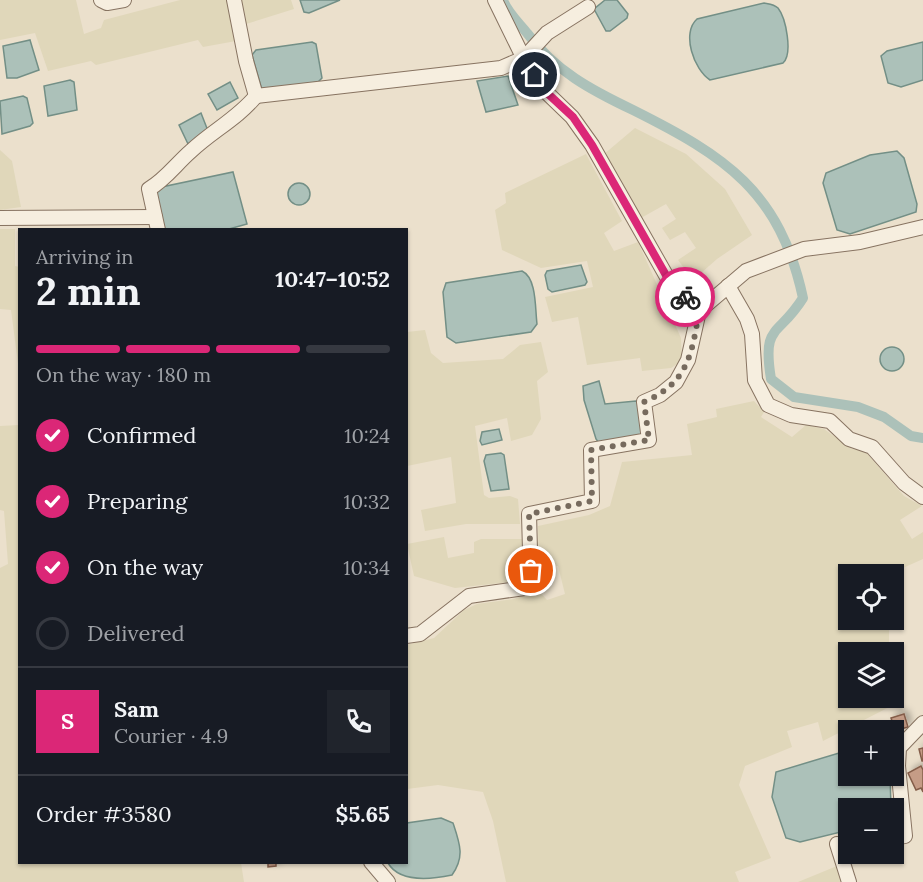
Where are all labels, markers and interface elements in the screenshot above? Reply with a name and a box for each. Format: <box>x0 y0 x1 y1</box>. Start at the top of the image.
pin <box>509 49 560 100</box>
icon: home <box>518 58 551 91</box>
text: Arriving in <box>36 244 133 269</box>
text: 10:47–10:52 <box>275 265 390 293</box>
text: 2 min <box>36 266 141 316</box>
courier <box>655 267 715 327</box>
icon: bike <box>669 281 702 314</box>
text: On the way · 180 m <box>36 362 211 387</box>
icon: check <box>36 419 69 452</box>
text: Confirmed <box>87 421 196 449</box>
text: 10:24 <box>344 423 390 448</box>
icon: check <box>36 485 69 518</box>
text: Preparing <box>87 487 187 515</box>
text: 10:32 <box>343 489 390 514</box>
pin <box>505 545 556 596</box>
icon: check <box>36 551 69 584</box>
text: On the way <box>87 553 203 581</box>
icon: bag <box>514 554 547 587</box>
text: 10:34 <box>343 555 390 580</box>
map controls <box>838 564 904 864</box>
button: locate <box>838 564 904 630</box>
text: Delivered <box>87 619 185 647</box>
button: layers <box>838 642 904 708</box>
button: phone <box>327 690 390 753</box>
text: Sam <box>114 695 159 723</box>
text: S <box>61 707 74 735</box>
button: + <box>838 720 904 786</box>
text: Courier · 4.9 <box>114 723 228 748</box>
button: − <box>838 798 904 864</box>
text: Order #3580 <box>36 800 172 828</box>
text: $5.65 <box>336 800 390 828</box>

